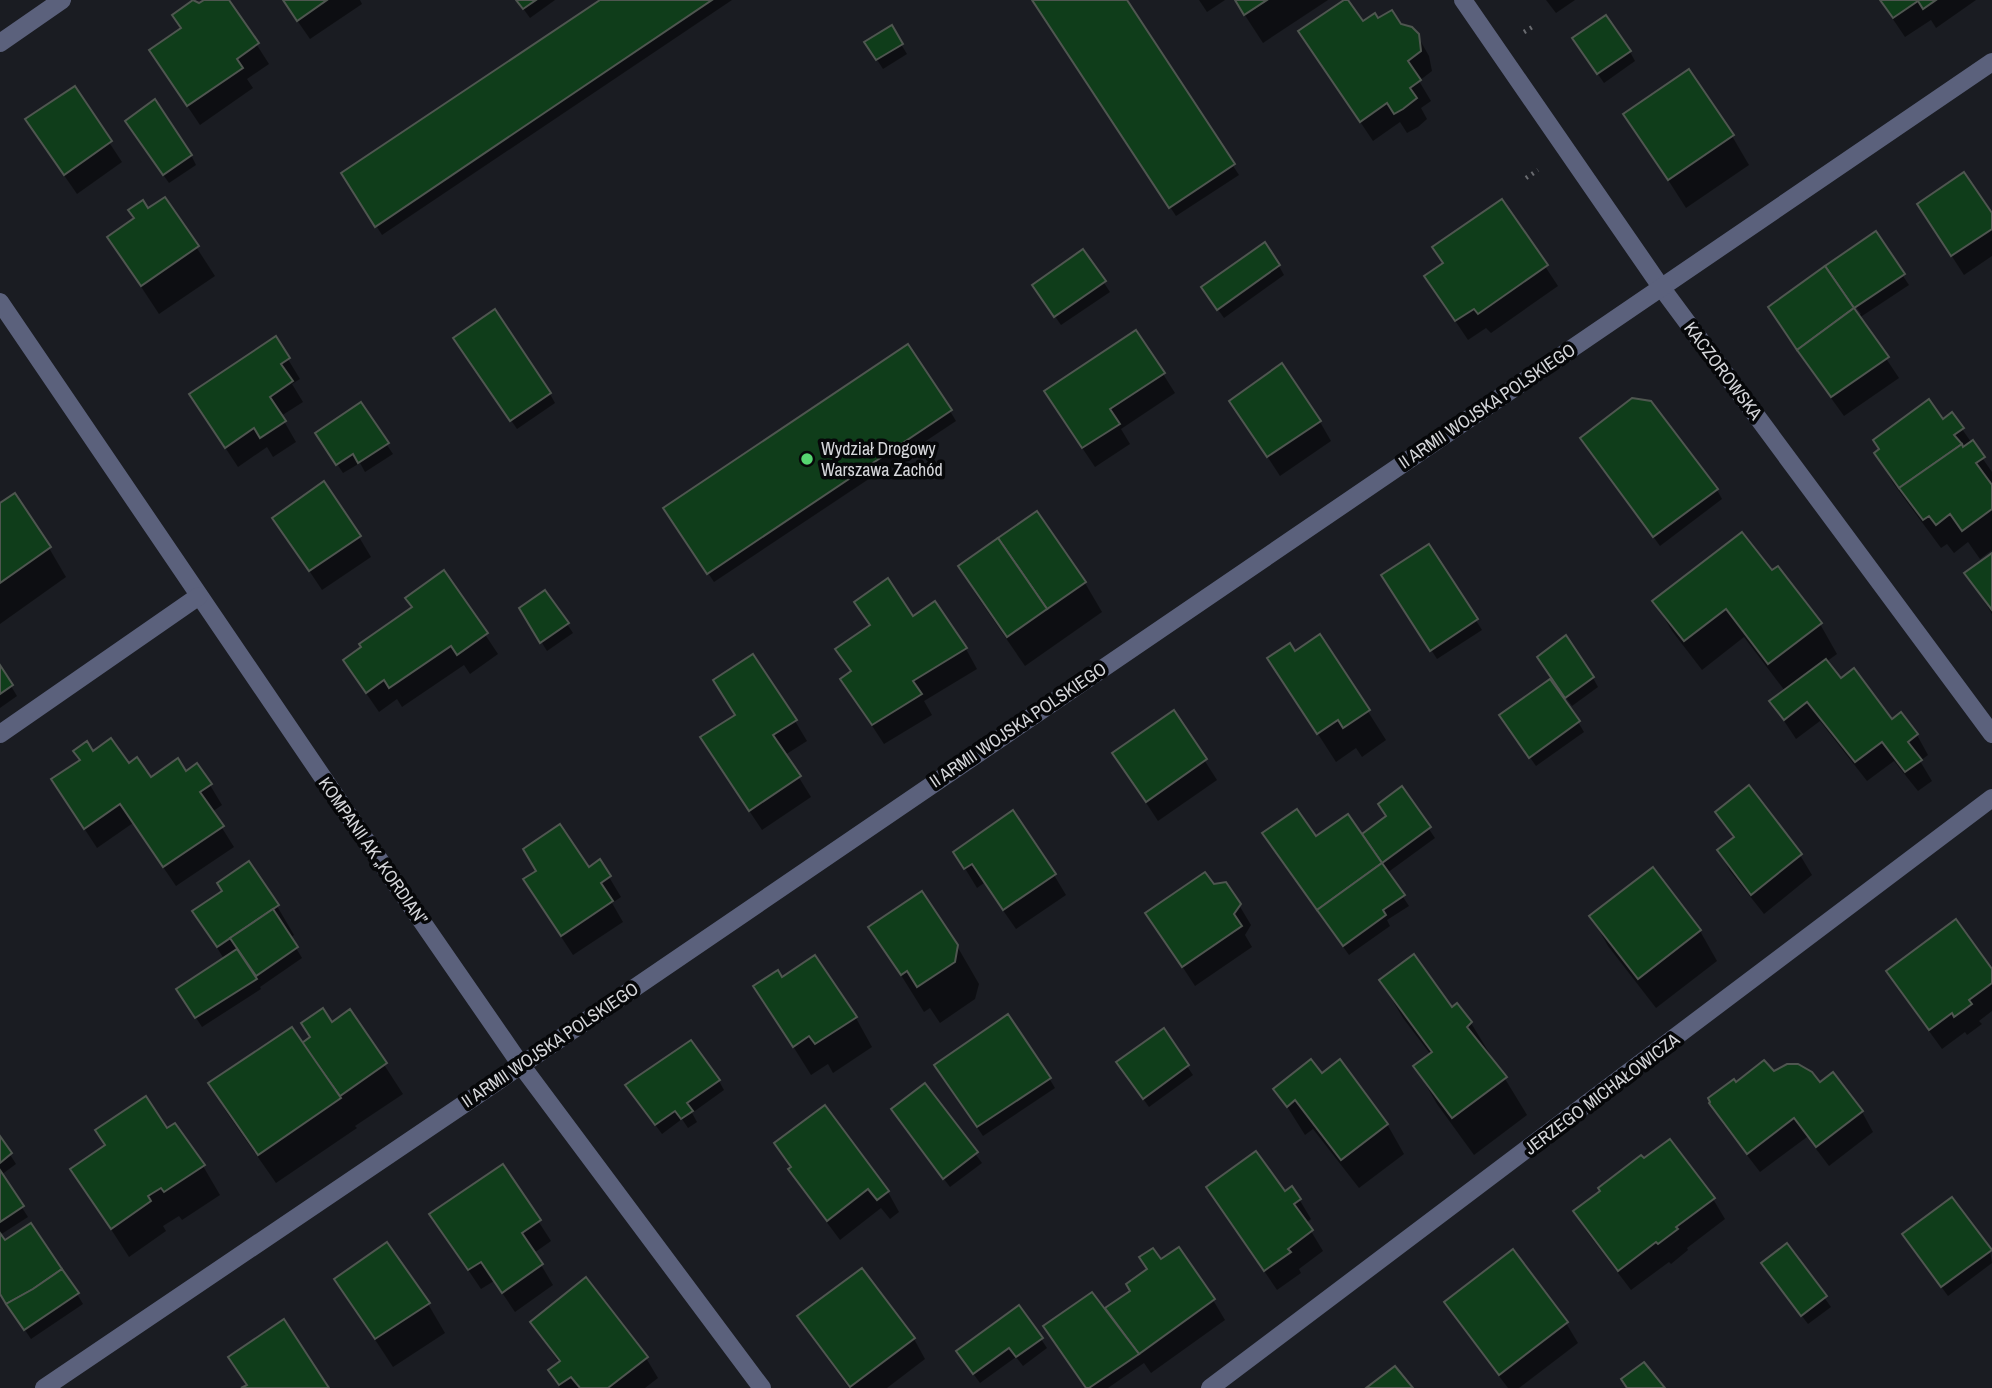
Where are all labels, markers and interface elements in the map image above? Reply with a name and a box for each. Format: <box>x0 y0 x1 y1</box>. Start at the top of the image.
street label: KACZOROWSKA <box>1678 317 1769 425</box>
street label: II ARMII WOJSKA POLSKIEGO <box>1393 337 1580 474</box>
place label: Wydział Drogowy Warszawa Zachód <box>821 436 943 482</box>
marker: Wydział Drogowy Warszawa Zachód <box>799 451 815 467</box>
street label: II ARMII WOJSKA POLSKIEGO <box>924 656 1111 793</box>
street label: KOMPANII AK „KORDIAN” <box>313 772 434 930</box>
street label: II ARMII WOJSKA POLSKIEGO <box>456 976 643 1113</box>
street label: JERZEGO MICHAŁOWICZA <box>1519 1027 1685 1160</box>

